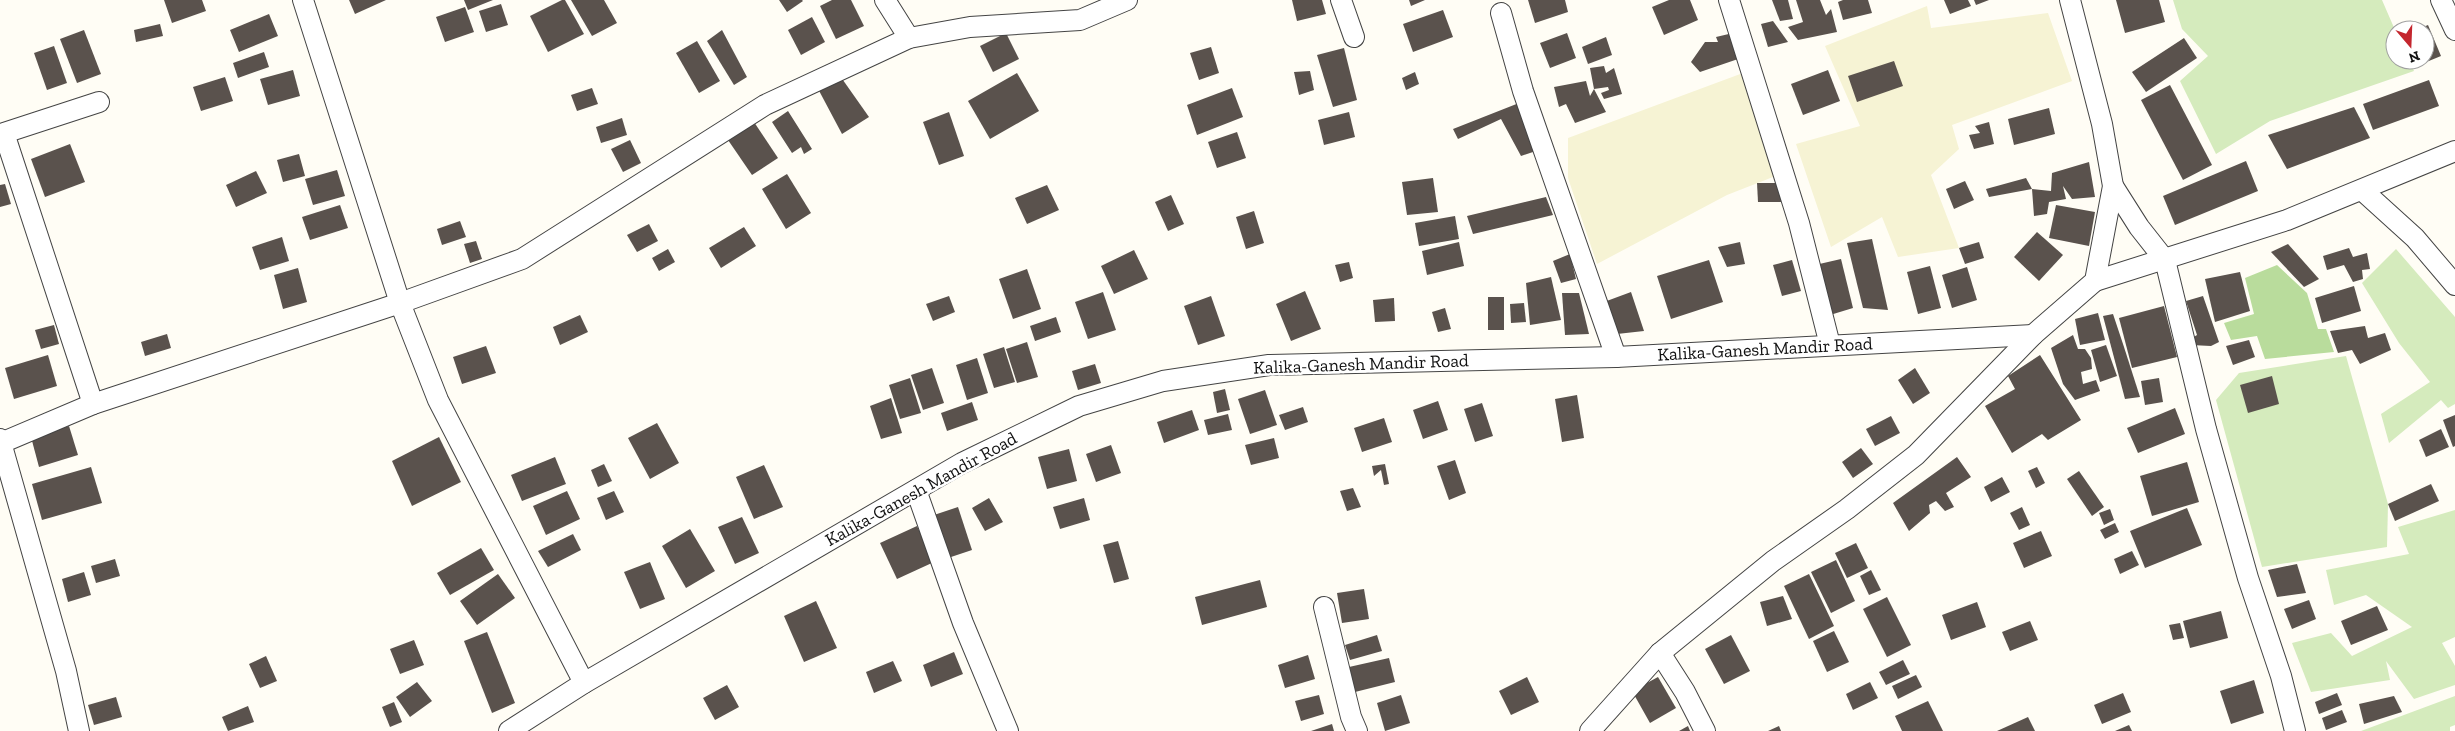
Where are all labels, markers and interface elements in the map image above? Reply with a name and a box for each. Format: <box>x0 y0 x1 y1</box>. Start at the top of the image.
north arrow <box>2385 20 2435 70</box>
text: N <box>2406 47 2422 67</box>
street label: Kalika-Ganesh Mandir Road <box>1657 332 1873 366</box>
street label: Kalika-Ganesh Mandir Road <box>1253 349 1469 379</box>
street label: Kalika-Ganesh Mandir Road <box>821 427 1021 551</box>

